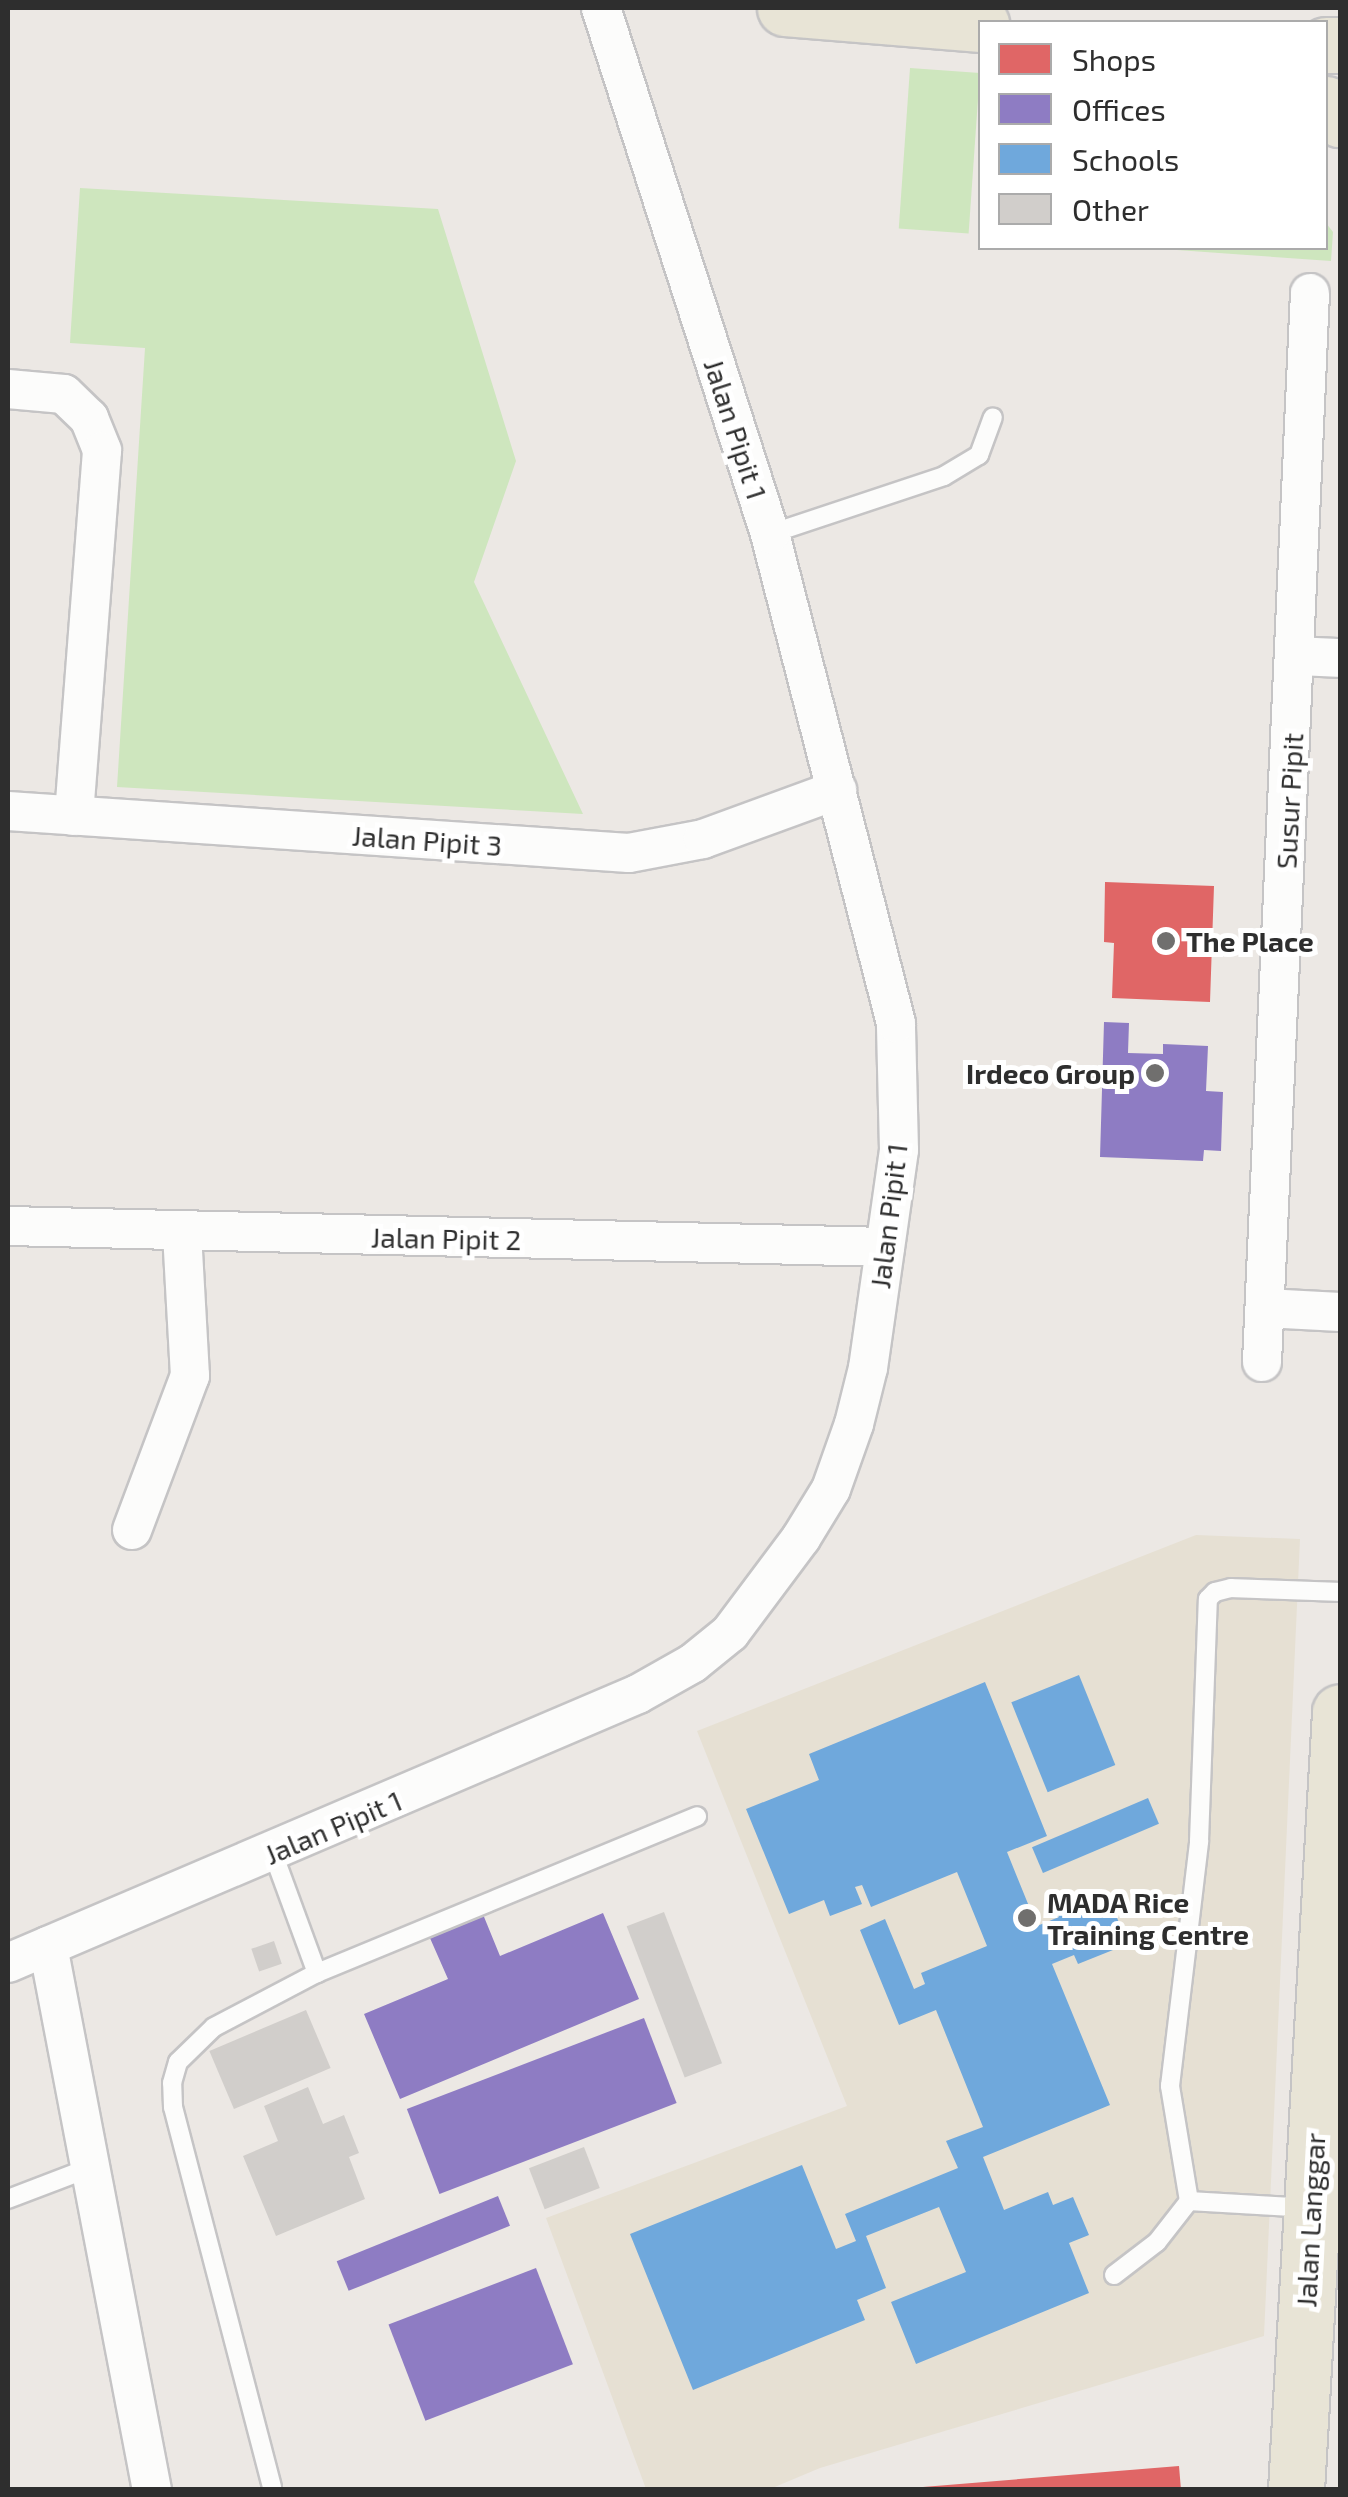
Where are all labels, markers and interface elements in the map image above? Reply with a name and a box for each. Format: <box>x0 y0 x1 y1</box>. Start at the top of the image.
legend <box>978 20 1328 250</box>
text: Shops <box>1072 41 1156 77</box>
text: Offices <box>1072 91 1166 127</box>
text: Schools <box>1072 141 1179 177</box>
text: Other <box>1072 191 1149 227</box>
street label: Jalan Pipit 1 <box>697 354 775 504</box>
street label: Susur Pipit <box>1269 732 1309 870</box>
street label: Jalan Pipit 3 <box>351 818 503 862</box>
place label: The Place <box>1186 924 1314 958</box>
marker: The Place <box>1155 930 1177 952</box>
place label: Irdeco Group <box>966 1056 1135 1090</box>
marker: Irdeco Group <box>1144 1062 1166 1084</box>
street label: Jalan Pipit 1 <box>862 1142 914 1290</box>
street label: Jalan Pipit 2 <box>371 1220 521 1256</box>
street label: Jalan Pipit 1 <box>259 1783 407 1871</box>
place label: MADA Rice Training Centre <box>1047 1885 1249 1951</box>
marker: MADA Rice Training Centre <box>1016 1907 1038 1929</box>
street label: Jalan Langgar <box>1289 2132 1331 2308</box>

